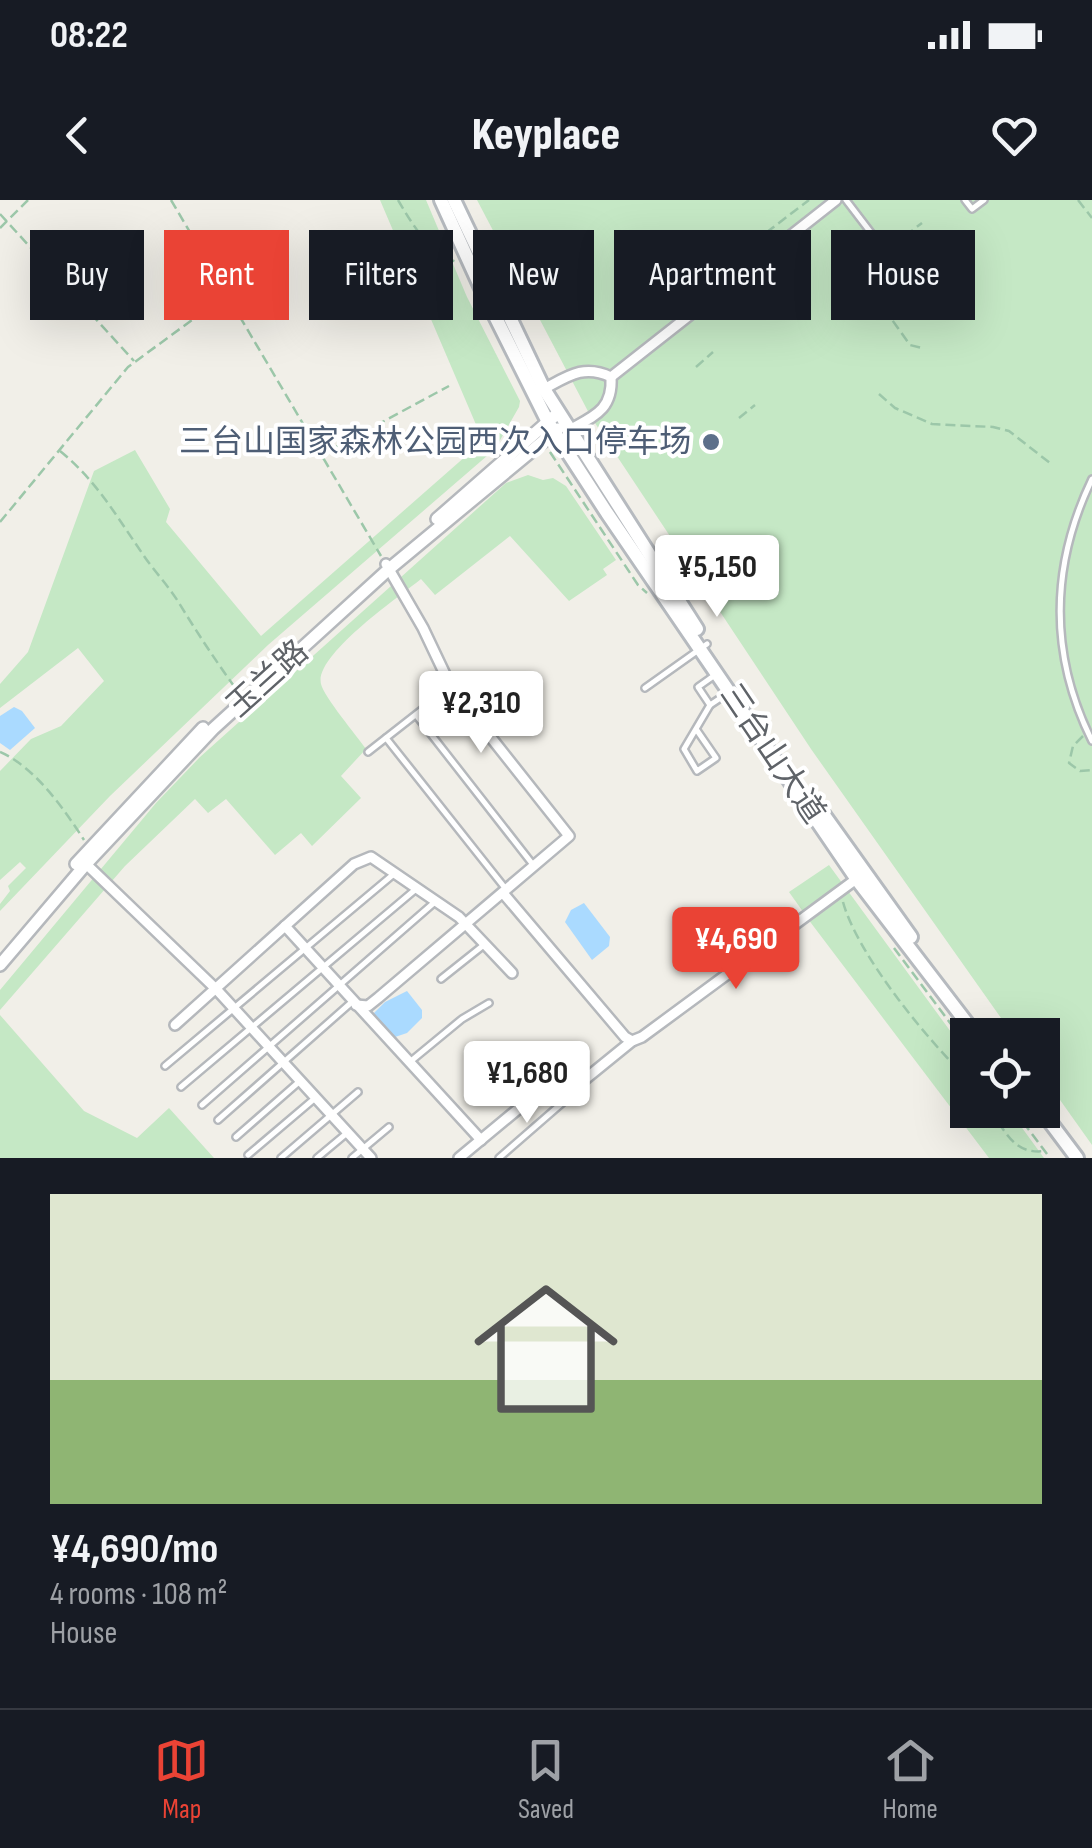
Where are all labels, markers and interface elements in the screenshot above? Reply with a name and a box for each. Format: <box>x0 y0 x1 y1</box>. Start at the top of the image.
text: 08:22 <box>50 13 128 58</box>
icon: back <box>50 108 105 163</box>
text: Keyplace <box>472 108 620 163</box>
icon: heart <box>987 108 1042 163</box>
chip: Buy <box>30 230 144 320</box>
chip: Rent <box>164 230 289 320</box>
chip: Filters <box>309 230 453 320</box>
chip: New <box>473 230 594 320</box>
chip: Apartment <box>614 230 811 320</box>
chip: House <box>831 230 975 320</box>
place label: 三台山国家森林公园西次入口停车场 <box>179 423 691 462</box>
marker: 三台山国家森林公园西次入口停车场 <box>700 431 722 453</box>
pin: ¥5,150 <box>636 535 798 620</box>
text: ¥5,150 <box>677 548 757 587</box>
street label: 玉兰路 <box>219 632 317 726</box>
pin: ¥2,310 <box>400 671 562 756</box>
street label: 三台山大道 <box>711 677 833 831</box>
text: ¥2,310 <box>441 684 521 723</box>
pin: ¥4,690 <box>655 907 817 992</box>
text: ¥4,690 <box>694 920 778 959</box>
map controls <box>950 1018 1060 1128</box>
button: locate <box>950 1018 1060 1128</box>
pin: ¥1,680 <box>446 1041 608 1126</box>
text: ¥1,680 <box>486 1054 568 1093</box>
icon: home <box>456 1259 636 1439</box>
text: ¥4,690/mo <box>50 1524 218 1575</box>
text: 4 rooms · 108 m² <box>50 1575 227 1614</box>
text: House <box>50 1614 117 1653</box>
tab: Map <box>154 1733 209 1826</box>
tab: Saved <box>518 1733 574 1826</box>
tab: Home <box>883 1733 938 1826</box>

